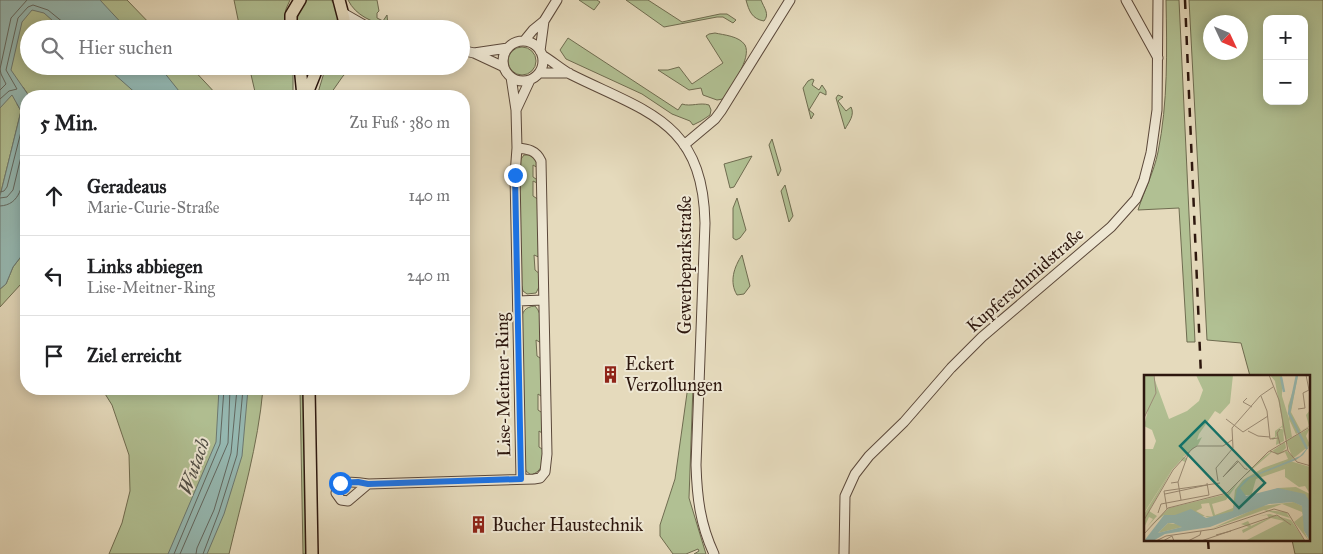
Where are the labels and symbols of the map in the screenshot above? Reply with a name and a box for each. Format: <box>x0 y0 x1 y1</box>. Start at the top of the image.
north arrow <box>1203 15 1248 60</box>
route end <box>504 164 527 187</box>
street label: Gewerbeparkstraße <box>674 196 696 334</box>
street label: Kupferschmidstraße <box>962 223 1088 337</box>
street label: Lise-Meitner-Ring <box>491 312 516 457</box>
place label: Eckert Verzollungen <box>624 353 723 397</box>
building icon: Eckert Verzollungen <box>601 364 621 384</box>
inset map <box>1144 375 1310 542</box>
water label: Wutach <box>174 435 214 497</box>
route start <box>329 472 352 495</box>
place label: Bucher Haustechnik <box>492 514 644 536</box>
building icon: Bucher Haustechnik <box>468 515 488 535</box>

